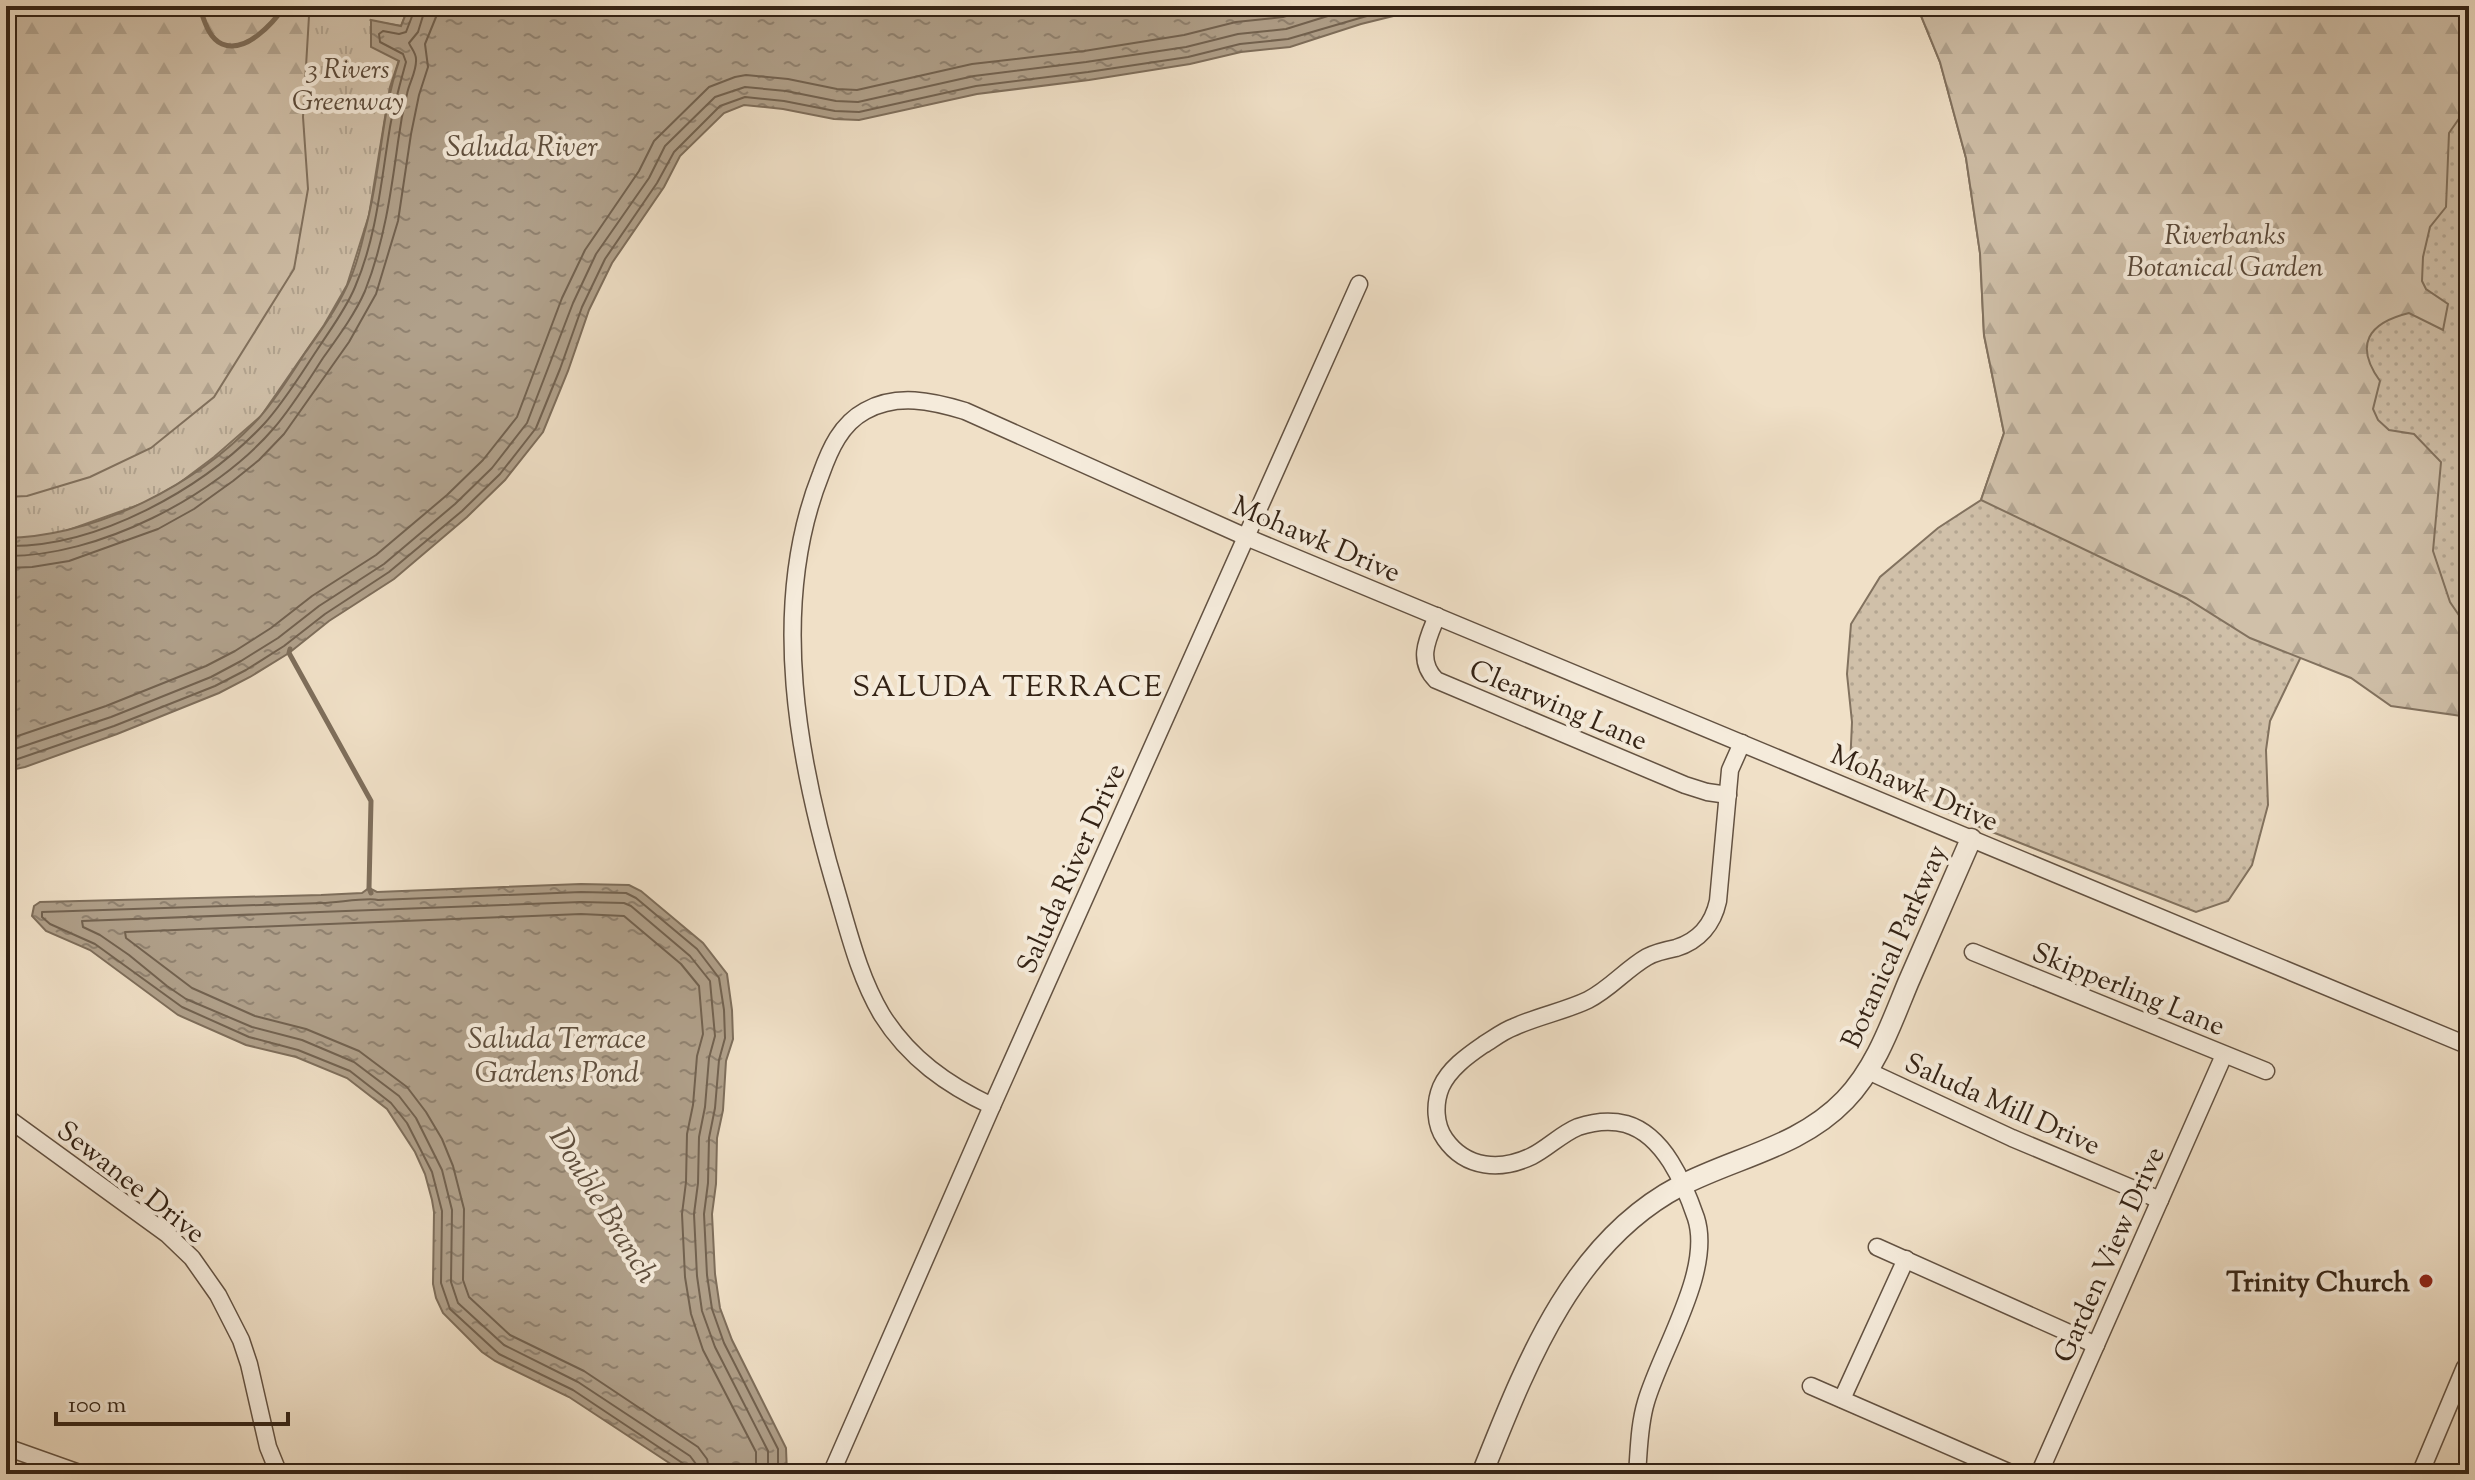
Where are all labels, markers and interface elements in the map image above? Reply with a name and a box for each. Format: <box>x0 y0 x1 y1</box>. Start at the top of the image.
park label: 3 Rivers Greenway <box>292 51 404 123</box>
water label: Saluda River <box>446 127 598 170</box>
park label: Riverbanks Botanical Garden <box>2127 217 2324 289</box>
street label: Mohawk Drive <box>1226 487 1406 594</box>
street label: Clearwing Lane <box>1463 651 1653 762</box>
district label: SALUDA TERRACE <box>852 667 1164 710</box>
street label: Mohawk Drive <box>1824 736 2004 843</box>
street label: Saluda River Drive <box>1008 758 1137 981</box>
street label: Botanical Parkway <box>1833 839 1959 1056</box>
street label: Skipperling Lane <box>2025 934 2230 1048</box>
water label: Saluda Terrace Gardens Pond <box>468 1019 646 1096</box>
street label: Saluda Mill Drive <box>1897 1045 2106 1167</box>
street label: Sewanee Drive <box>47 1113 213 1254</box>
water label: Double Branch <box>537 1120 667 1293</box>
street label: Garden View Drive <box>2045 1141 2176 1370</box>
place label: Trinity Church <box>2226 1264 2411 1304</box>
marker: Trinity Church <box>2417 1272 2435 1290</box>
scale bar <box>56 1376 288 1426</box>
text: 100 m <box>68 1389 126 1423</box>

